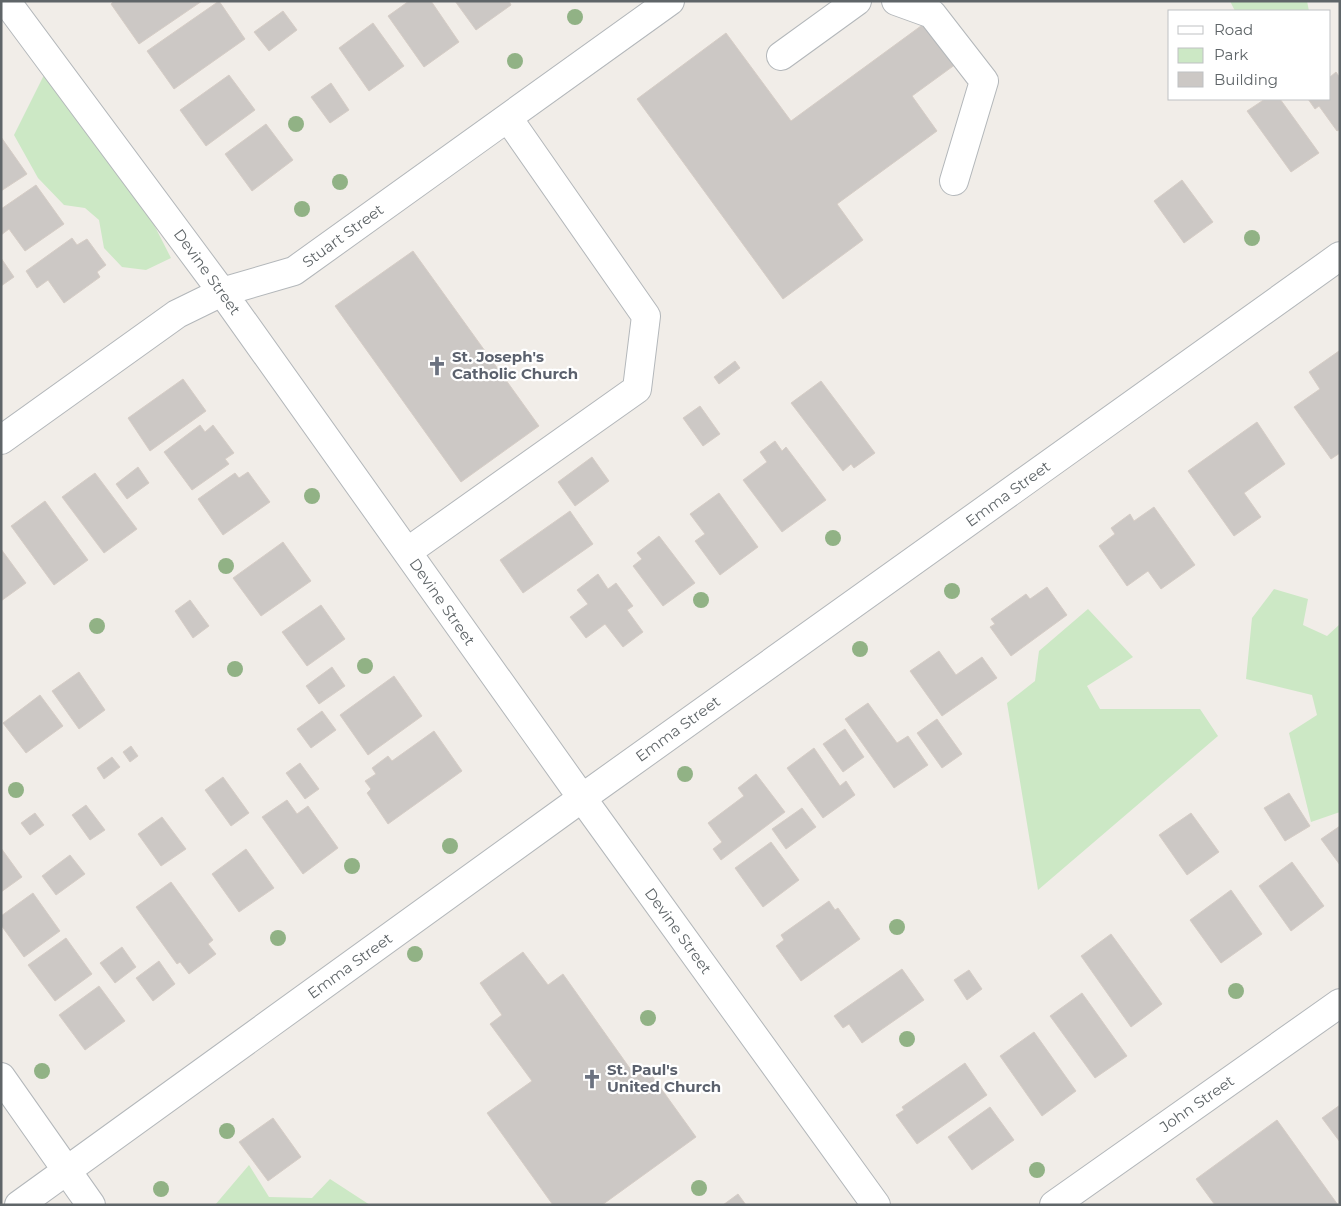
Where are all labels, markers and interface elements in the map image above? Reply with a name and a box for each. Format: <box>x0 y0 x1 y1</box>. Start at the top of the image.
legend <box>1168 10 1331 100</box>
text: Road <box>1214 20 1253 39</box>
text: Park <box>1214 45 1248 64</box>
text: Building <box>1214 70 1278 89</box>
street label: Stuart Street <box>298 200 387 271</box>
street label: Devine Street <box>170 225 245 319</box>
place label: St. Joseph's Catholic Church <box>452 347 578 383</box>
church icon: St. Joseph's Catholic Church <box>426 355 448 377</box>
street label: Emma Street <box>962 457 1054 531</box>
street label: Devine Street <box>405 555 479 649</box>
street label: Emma Street <box>632 692 724 766</box>
street label: Devine Street <box>641 884 716 978</box>
street label: Emma Street <box>304 929 396 1003</box>
place label: St. Paul's United Church <box>607 1060 721 1096</box>
church icon: St. Paul's United Church <box>581 1068 603 1090</box>
street label: John Street <box>1155 1071 1238 1137</box>

